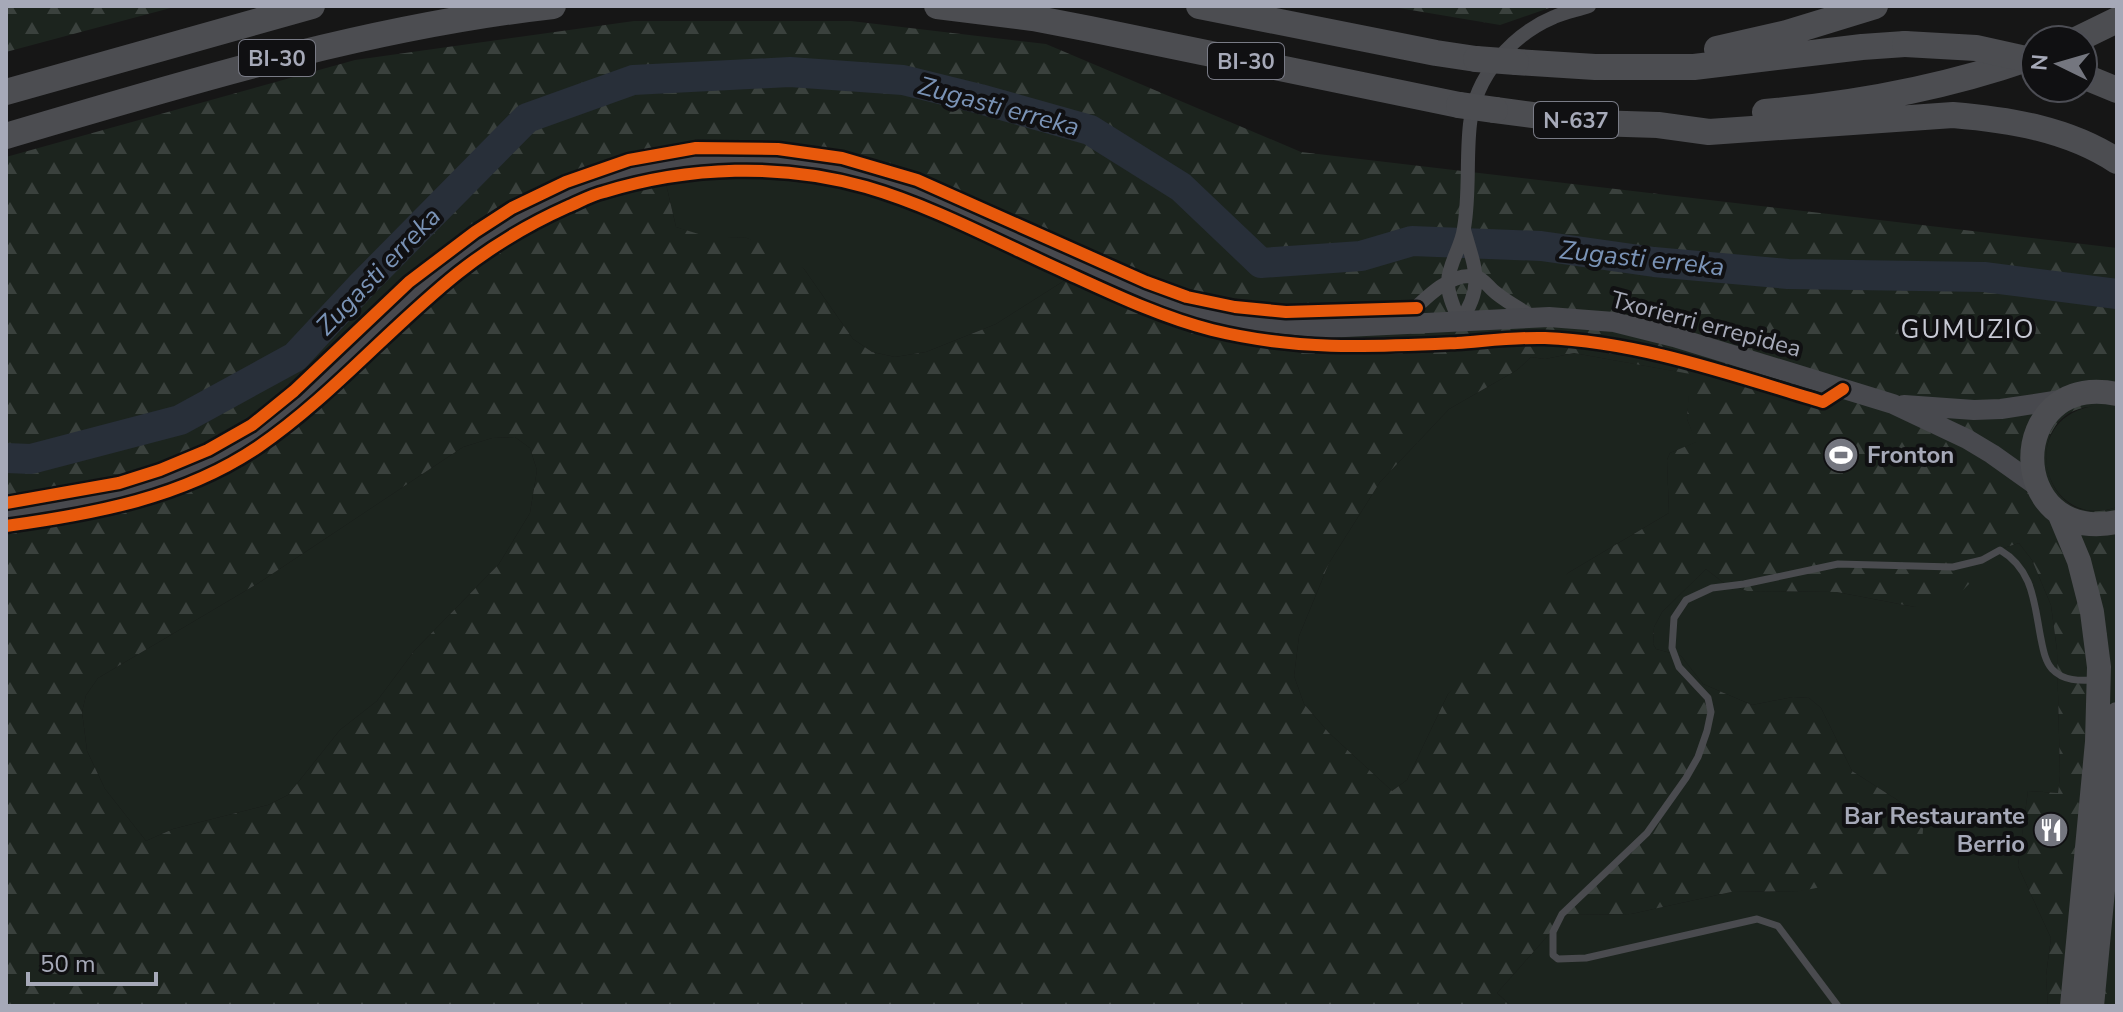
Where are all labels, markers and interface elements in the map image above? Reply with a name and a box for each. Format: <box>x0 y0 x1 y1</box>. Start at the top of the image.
north arrow <box>2019 24 2099 104</box>
road number: BI-30 <box>239 40 315 76</box>
road number: BI-30 <box>1208 43 1284 79</box>
text: N <box>2024 53 2056 72</box>
water label: Zugasti erreka <box>914 68 1083 145</box>
road number: N-637 <box>1534 102 1618 138</box>
water label: Zugasti erreka <box>308 200 448 343</box>
water label: Zugasti erreka <box>1558 232 1726 285</box>
street label: Txorierri errepidea <box>1607 283 1805 365</box>
district label: GUMUZIO <box>1901 312 2035 347</box>
sports icon: Fronton <box>1822 436 1860 474</box>
place label: Fronton <box>1867 439 1954 471</box>
place label: Bar Restaurante Berrio <box>1844 800 2025 860</box>
restaurant icon: Bar Restaurante Berrio <box>2032 811 2070 849</box>
scale bar <box>28 936 156 986</box>
text: 50 m <box>40 948 96 980</box>

